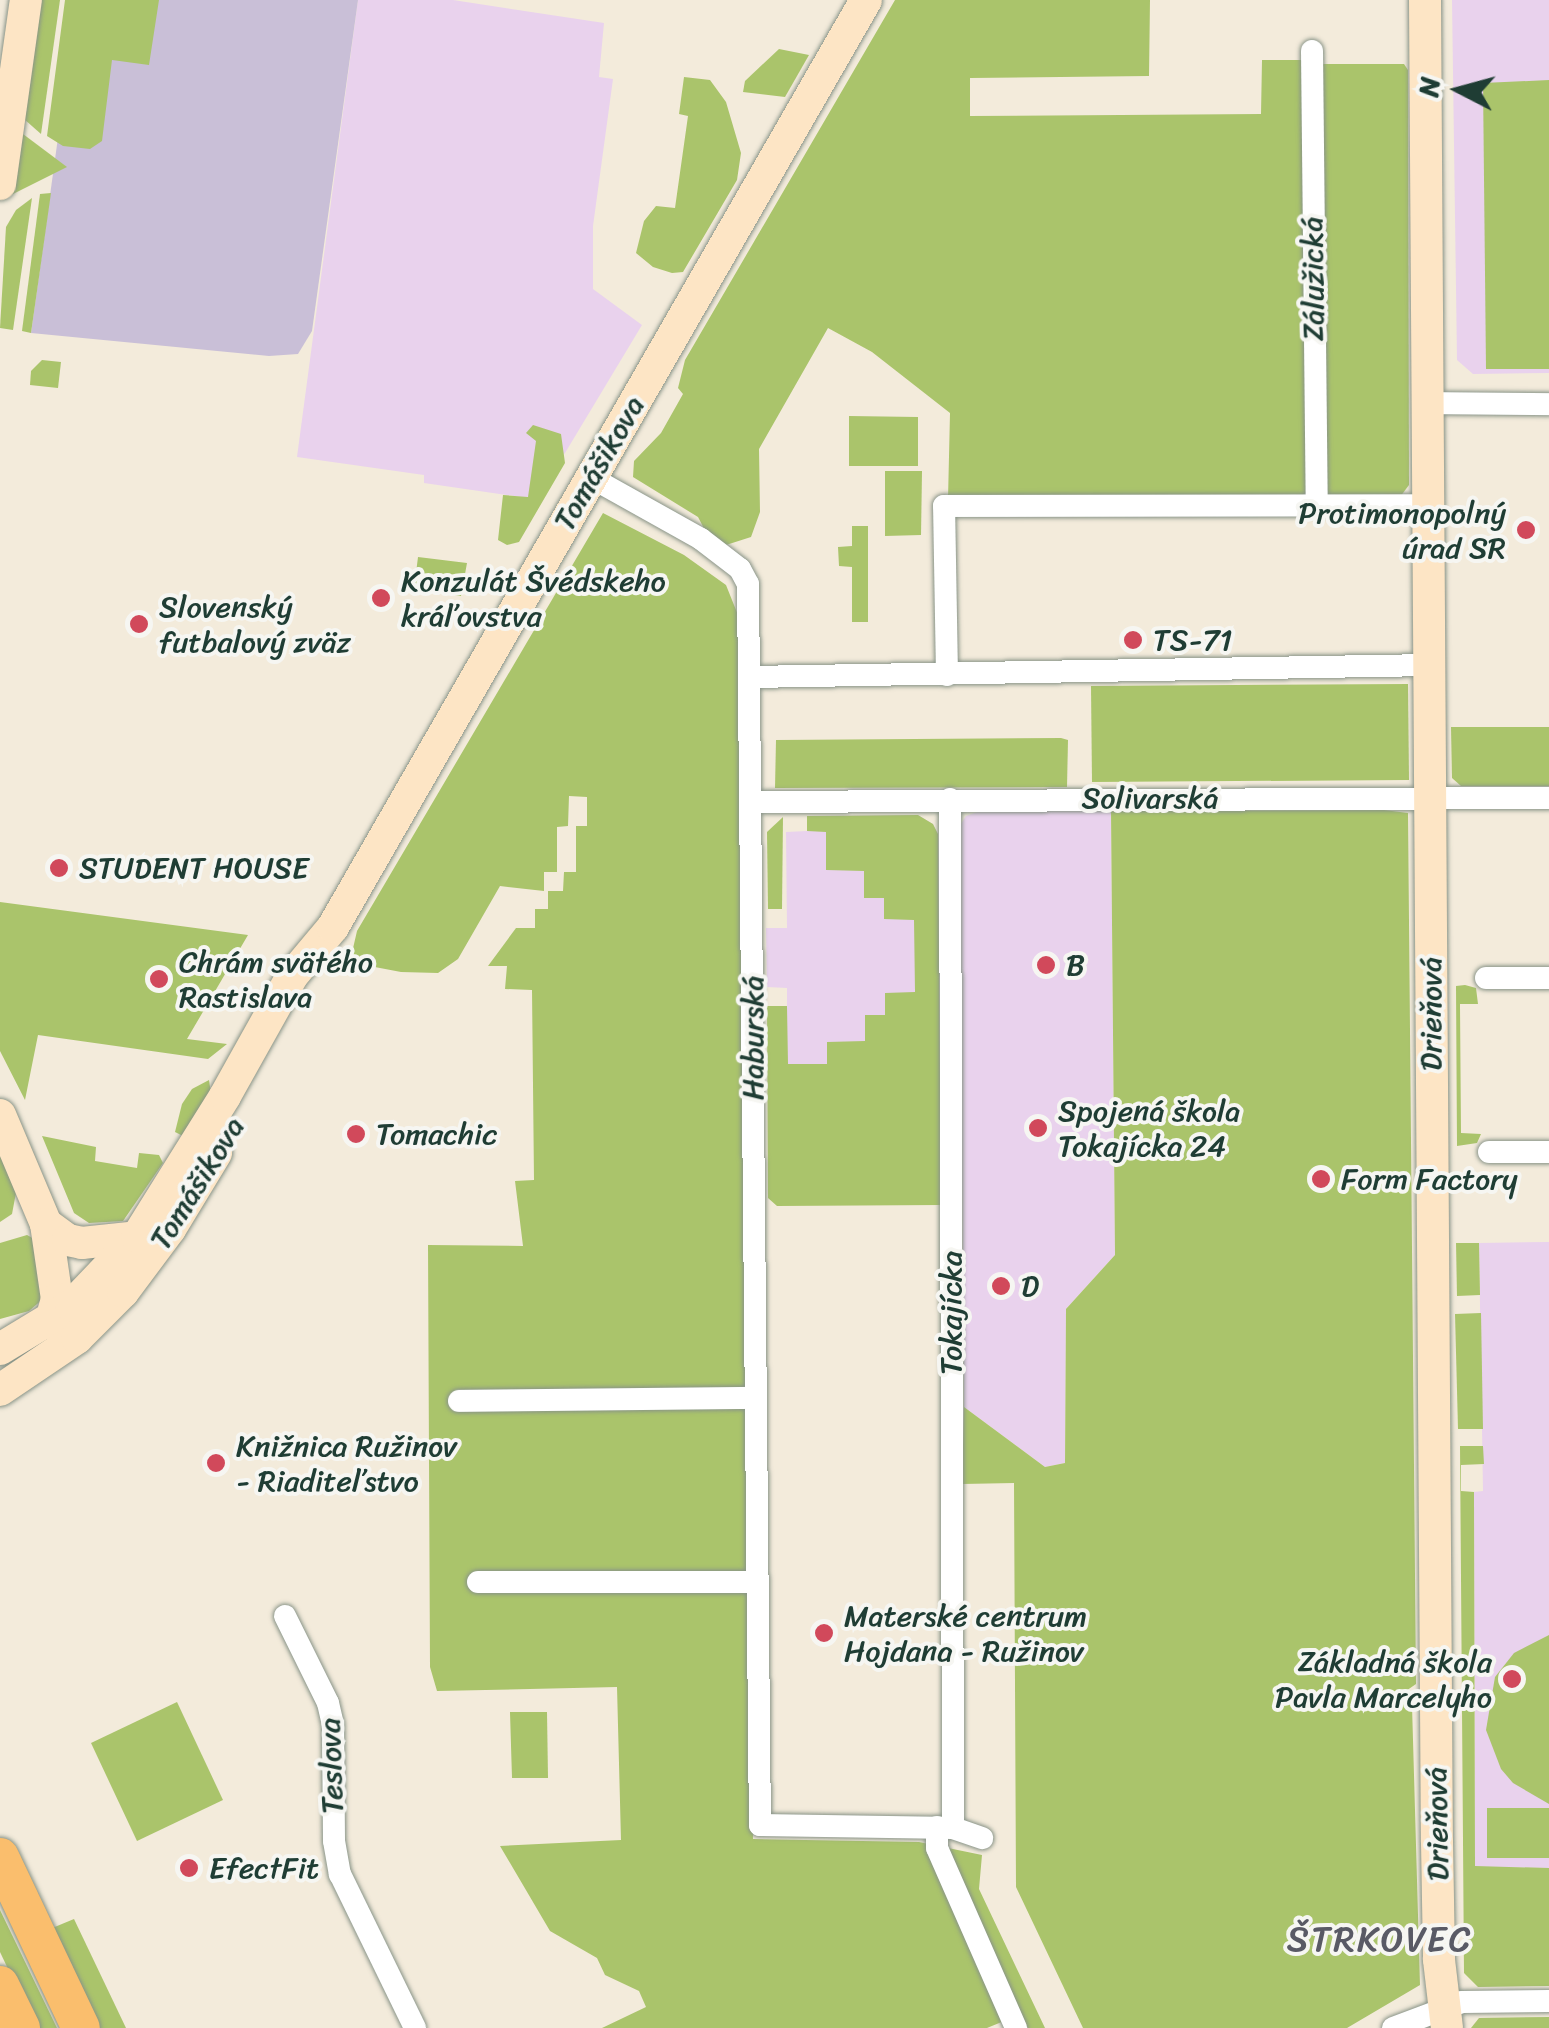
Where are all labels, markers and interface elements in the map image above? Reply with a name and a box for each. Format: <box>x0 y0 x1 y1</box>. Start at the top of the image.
north arrow <box>1409 40 1509 140</box>
text: N <box>1403 75 1454 99</box>
street label: Zálužická <box>1294 216 1332 342</box>
street label: Tomášikova <box>546 389 652 537</box>
place label: Protimonopolný úrad SR <box>1298 495 1506 566</box>
marker: Protimonopolný úrad SR <box>1515 519 1537 541</box>
place label: Konzulát Švédskeho kráľovstva <box>401 563 664 634</box>
marker: Konzulát Švédskeho kráľovstva <box>370 587 392 609</box>
place label: Slovenský futbalový zväz <box>159 589 351 660</box>
marker: Slovenský futbalový zväz <box>128 613 150 635</box>
place label: TS-71 <box>1153 622 1232 658</box>
marker: TS-71 <box>1122 629 1144 651</box>
street label: Solivarská <box>1081 780 1219 816</box>
place label: STUDENT HOUSE <box>79 850 309 886</box>
marker: STUDENT HOUSE <box>48 857 70 879</box>
place label: Chrám svätého Rastislava <box>179 944 373 1014</box>
place label: B <box>1066 947 1085 983</box>
marker: B <box>1035 954 1057 976</box>
street label: Drieňová <box>1413 957 1449 1071</box>
marker: Chrám svätého Rastislava <box>148 968 170 990</box>
street label: Haburská <box>735 976 771 1100</box>
place label: Spojená škola Tokajícka 24 <box>1058 1093 1241 1164</box>
street label: Tomášikova <box>142 1110 252 1256</box>
place label: Tomachic <box>376 1116 497 1152</box>
marker: Spojená škola Tokajícka 24 <box>1027 1117 1049 1139</box>
marker: Tomachic <box>345 1123 367 1145</box>
place label: Form Factory <box>1341 1161 1518 1197</box>
marker: Form Factory <box>1310 1168 1332 1190</box>
street label: Tokajícka <box>933 1251 969 1375</box>
place label: D <box>1021 1268 1039 1304</box>
marker: D <box>990 1275 1012 1297</box>
place label: Knižnica Ružinov - Riaditeľstvo <box>236 1428 457 1498</box>
marker: Knižnica Ružinov - Riaditeľstvo <box>205 1452 227 1474</box>
place label: Materské centrum Hojdana - Ružinov <box>844 1598 1086 1668</box>
marker: Materské centrum Hojdana - Ružinov <box>813 1622 835 1644</box>
place label: Základná škola Pavla Marcelyho <box>1276 1644 1492 1714</box>
marker: Základná škola Pavla Marcelyho <box>1501 1668 1523 1690</box>
street label: Teslova <box>311 1717 351 1815</box>
street label: Drieňová <box>1418 1767 1456 1881</box>
place label: EfectFit <box>209 1850 319 1886</box>
marker: EfectFit <box>178 1857 200 1879</box>
district label: ŠTRKOVEC <box>1286 1918 1474 1960</box>

